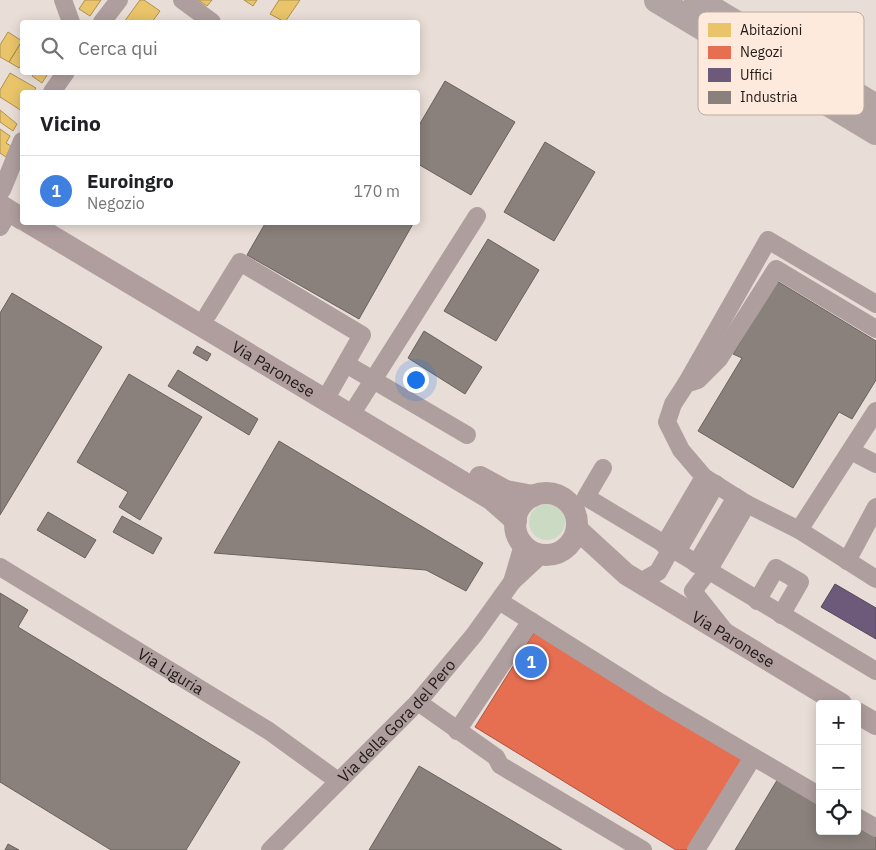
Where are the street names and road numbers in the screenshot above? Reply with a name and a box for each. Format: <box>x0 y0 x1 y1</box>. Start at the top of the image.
street label: Via Paronese <box>228 336 319 402</box>
street label: Via Paronese <box>688 606 779 672</box>
street label: Via Liguria <box>134 643 208 699</box>
street label: Via della Gora del Pero <box>333 655 460 787</box>

